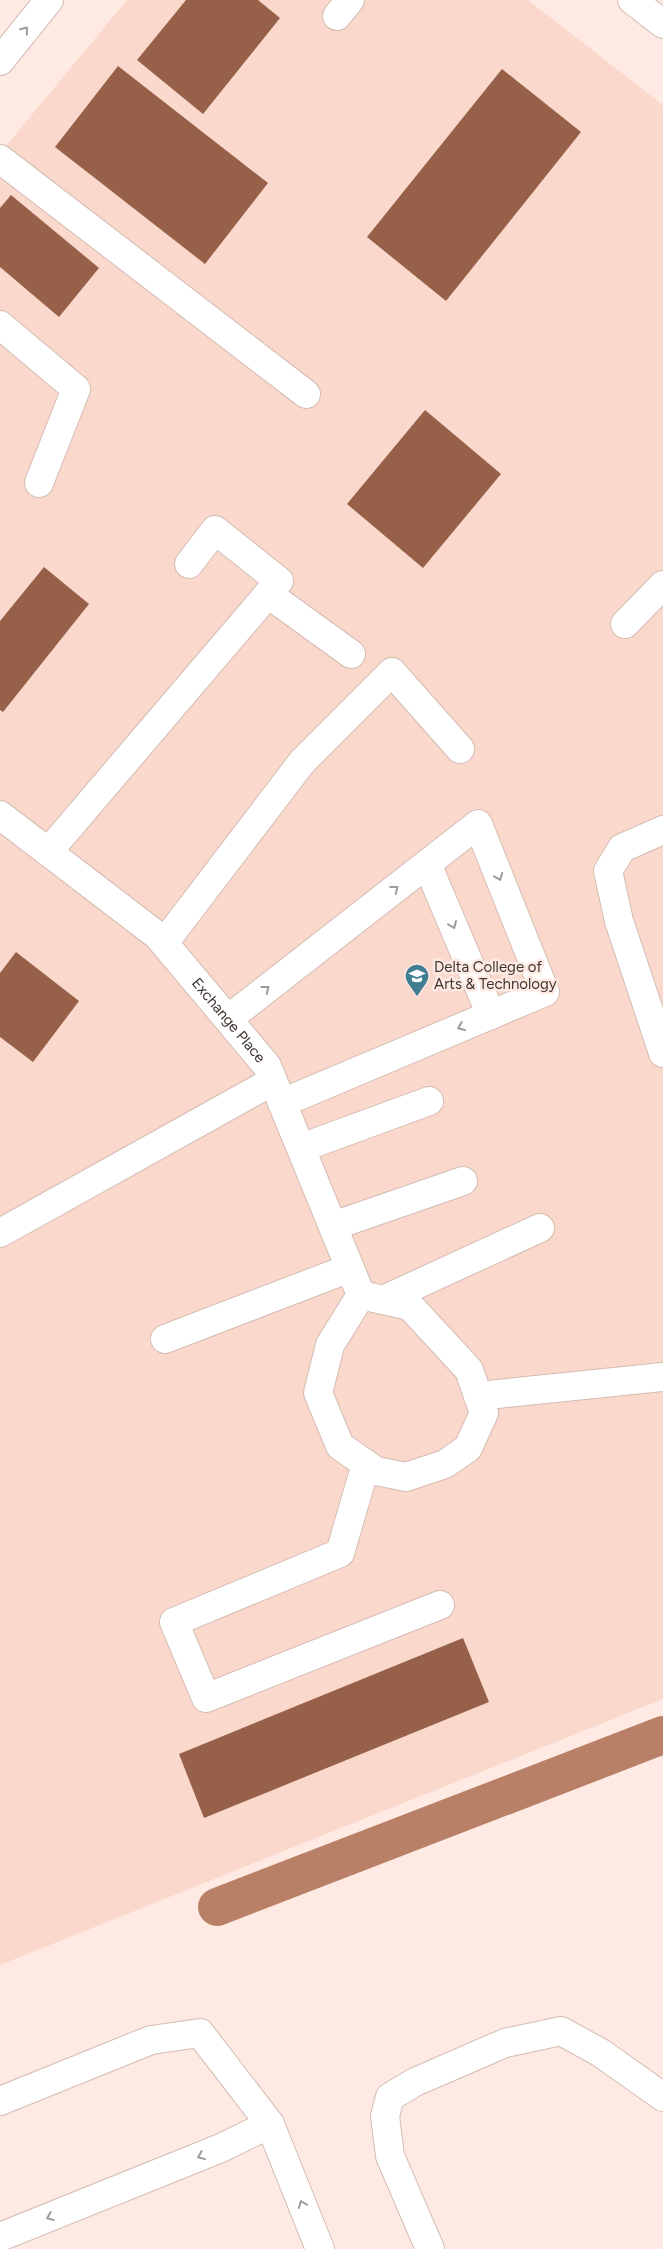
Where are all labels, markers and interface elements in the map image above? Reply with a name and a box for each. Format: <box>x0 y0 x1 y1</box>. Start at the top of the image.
one-way arrow <box>19 27 28 36</box>
one-way arrow <box>493 872 503 881</box>
one-way arrow <box>389 887 398 895</box>
one-way arrow <box>447 920 457 929</box>
place label: Delta College of Arts & Technology <box>434 958 557 993</box>
school or university icon: Delta College of Arts & Technology <box>404 963 430 997</box>
street label: Exchange Place <box>188 974 269 1066</box>
one-way arrow <box>261 986 270 995</box>
one-way arrow <box>457 1021 466 1032</box>
one-way arrow <box>197 2150 206 2160</box>
one-way arrow <box>298 2200 308 2209</box>
one-way arrow <box>47 2211 55 2221</box>

